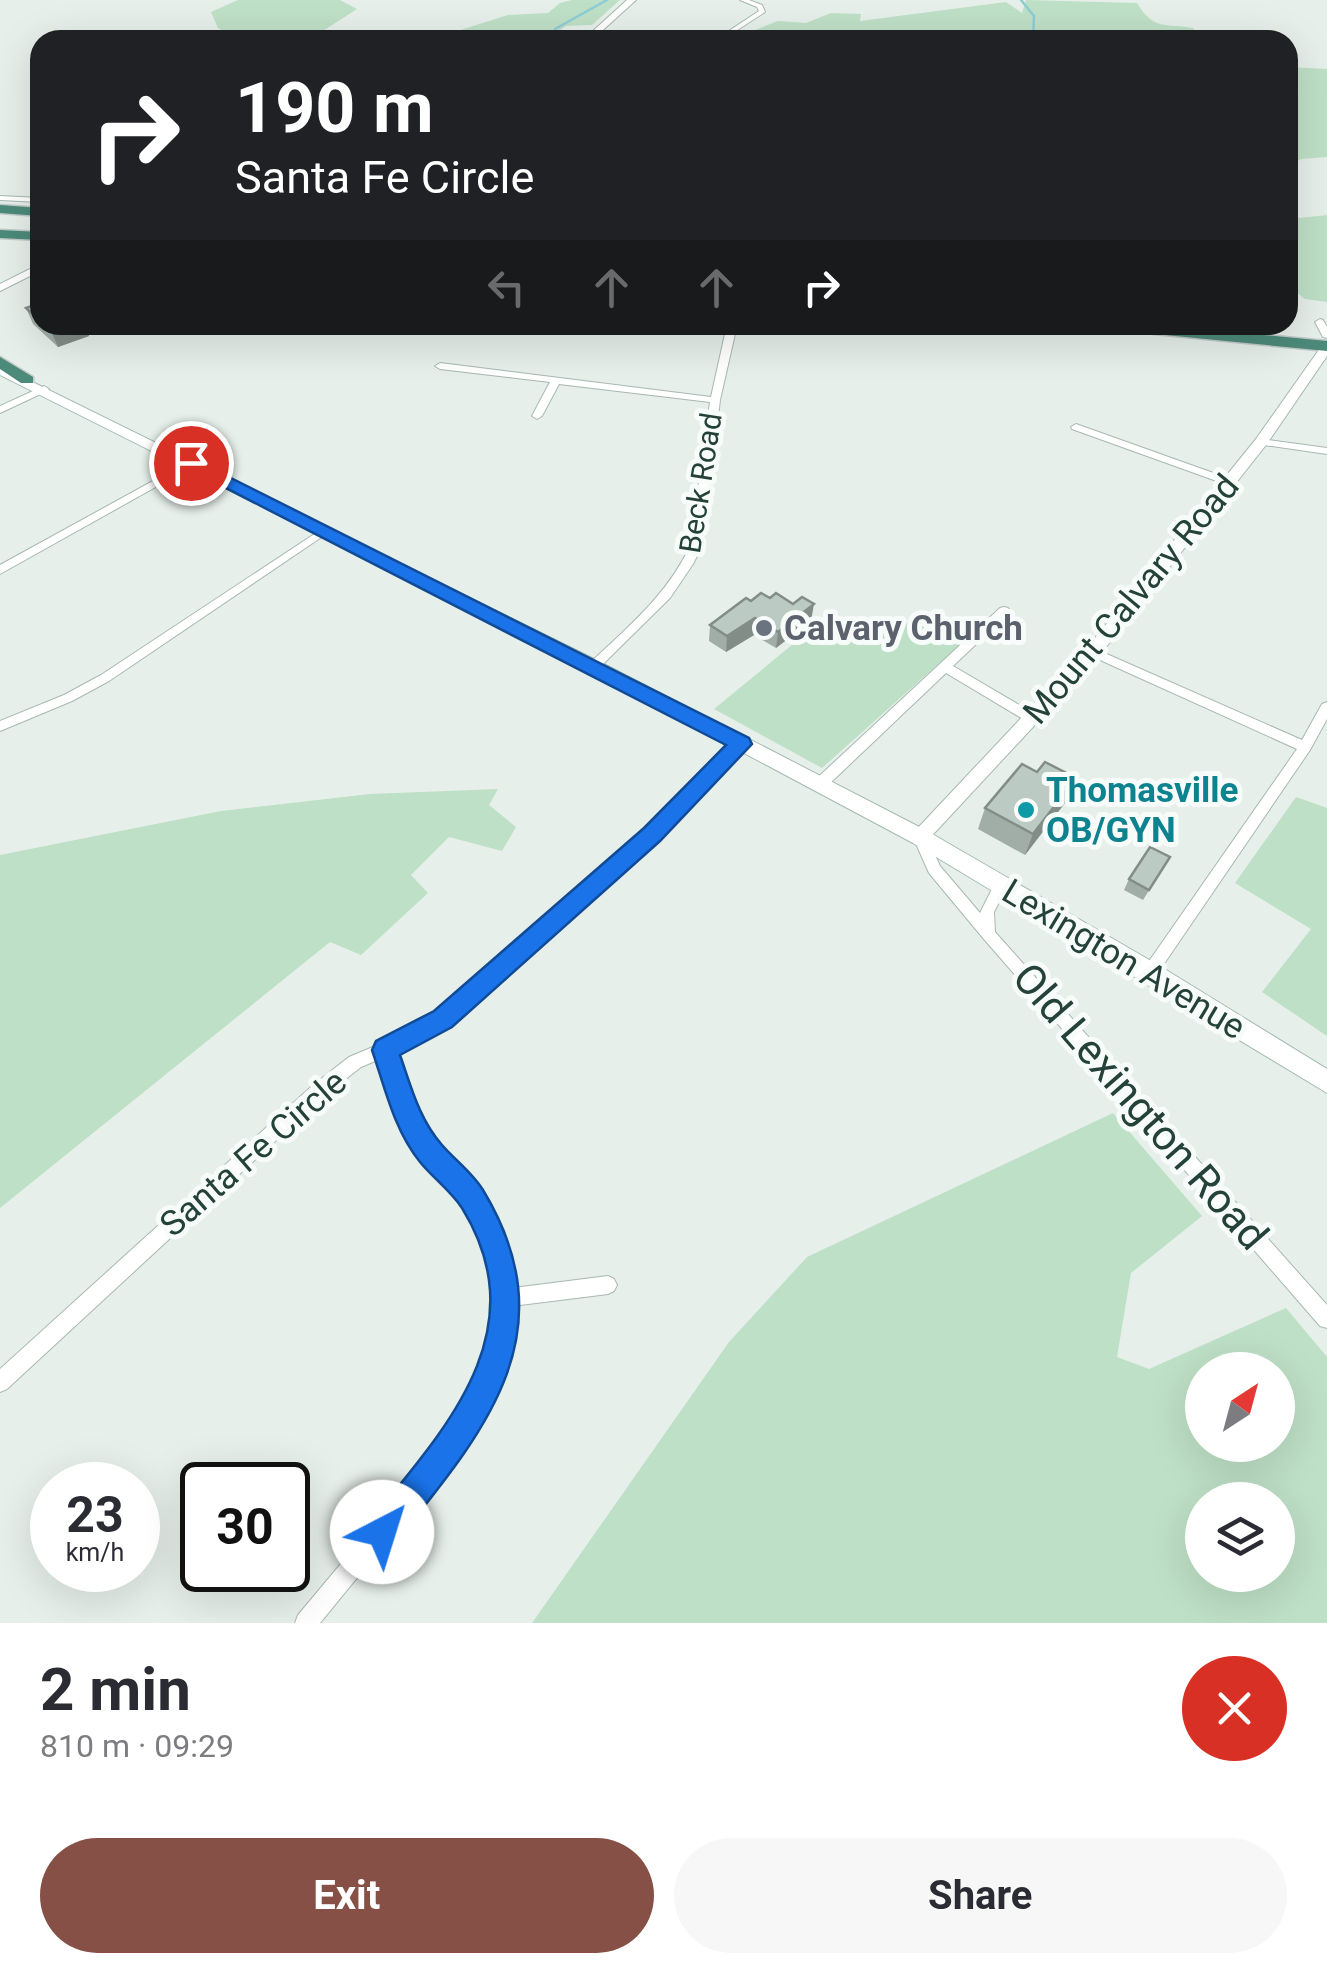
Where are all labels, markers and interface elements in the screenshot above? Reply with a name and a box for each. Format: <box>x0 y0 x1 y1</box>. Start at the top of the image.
text: 190 m <box>235 67 434 149</box>
icon: right <box>70 70 200 200</box>
text: Santa Fe Circle <box>235 151 534 204</box>
icon: left <box>479 260 534 315</box>
icon: ahead <box>584 260 639 315</box>
icon: ahead <box>689 260 744 315</box>
icon: right <box>794 260 849 315</box>
street label: Beck Road <box>672 410 729 556</box>
pin <box>149 421 234 506</box>
icon: arrive <box>164 436 219 491</box>
street label: Mount Calvary Road <box>1015 466 1248 732</box>
place label: Calvary Church <box>784 608 1023 649</box>
marker: Calvary Church <box>753 617 775 639</box>
place label: Thomasville OB/GYN <box>1046 770 1239 851</box>
marker: Thomasville OB/GYN <box>1015 799 1037 821</box>
street label: Lexington Avenue <box>995 871 1253 1048</box>
street label: Old Lexington Road <box>1003 953 1278 1259</box>
street label: Santa Fe Circle <box>152 1062 355 1245</box>
north arrow <box>1185 1352 1295 1462</box>
map controls <box>1185 1352 1295 1592</box>
speed limit sign: 30 <box>180 1462 310 1592</box>
position arrow <box>330 1480 434 1584</box>
button: layers <box>1185 1482 1295 1592</box>
text: 23 <box>66 1486 124 1544</box>
text: km/h <box>66 1538 124 1567</box>
text: 2 min <box>40 1654 191 1725</box>
button: close <box>1182 1656 1287 1761</box>
text: 810 m · 09:29 <box>40 1727 234 1765</box>
button: Exit <box>40 1838 654 1953</box>
button: Share <box>674 1838 1287 1953</box>

